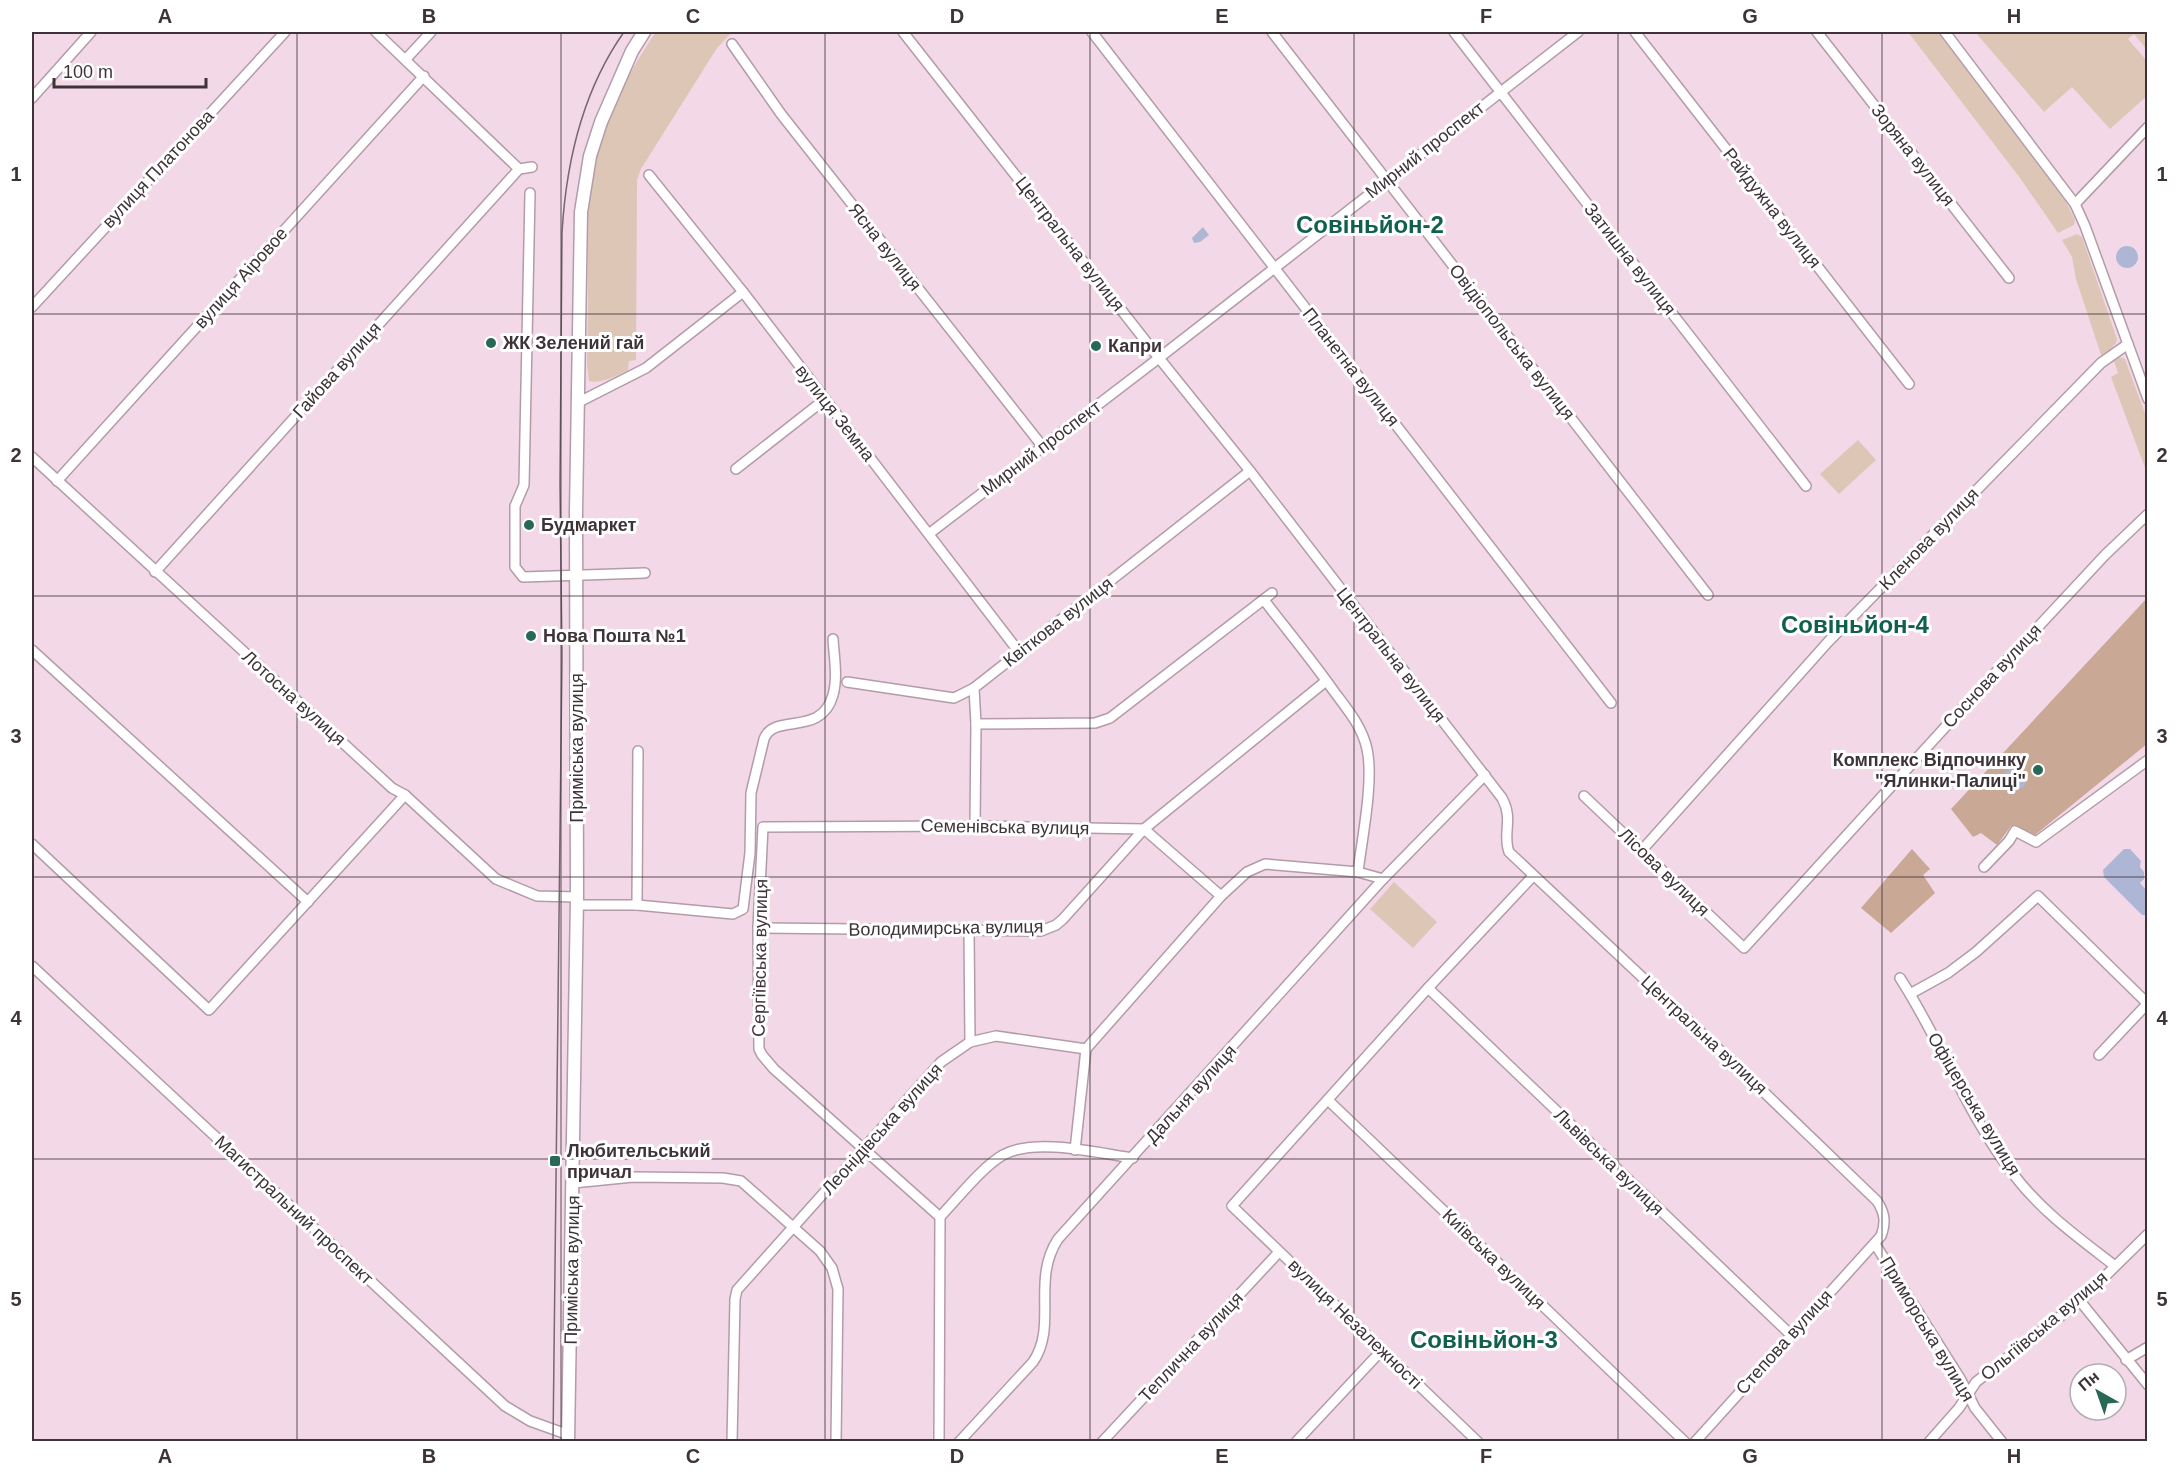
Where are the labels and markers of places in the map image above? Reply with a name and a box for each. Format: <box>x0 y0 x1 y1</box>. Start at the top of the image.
place label: ЖК Зелений гай <box>502 333 644 353</box>
marker: ЖК Зелений гай <box>484 336 498 350</box>
place label: Капри <box>1108 336 1162 356</box>
marker: Капри <box>1089 339 1103 353</box>
place label: Будмаркет <box>541 515 637 535</box>
marker: Будмаркет <box>522 518 536 532</box>
place label: Нова Пошта №1 <box>543 626 686 646</box>
marker: Нова Пошта №1 <box>524 629 538 643</box>
place label: Комплекс Відпочинку "Ялинки-Палиці" <box>1833 750 2026 791</box>
marker: Комплекс Відпочинку "Ялинки-Палиці" <box>2031 763 2045 777</box>
place label: Любительський причал <box>567 1141 711 1182</box>
marker: Любительський причал <box>548 1154 562 1168</box>

